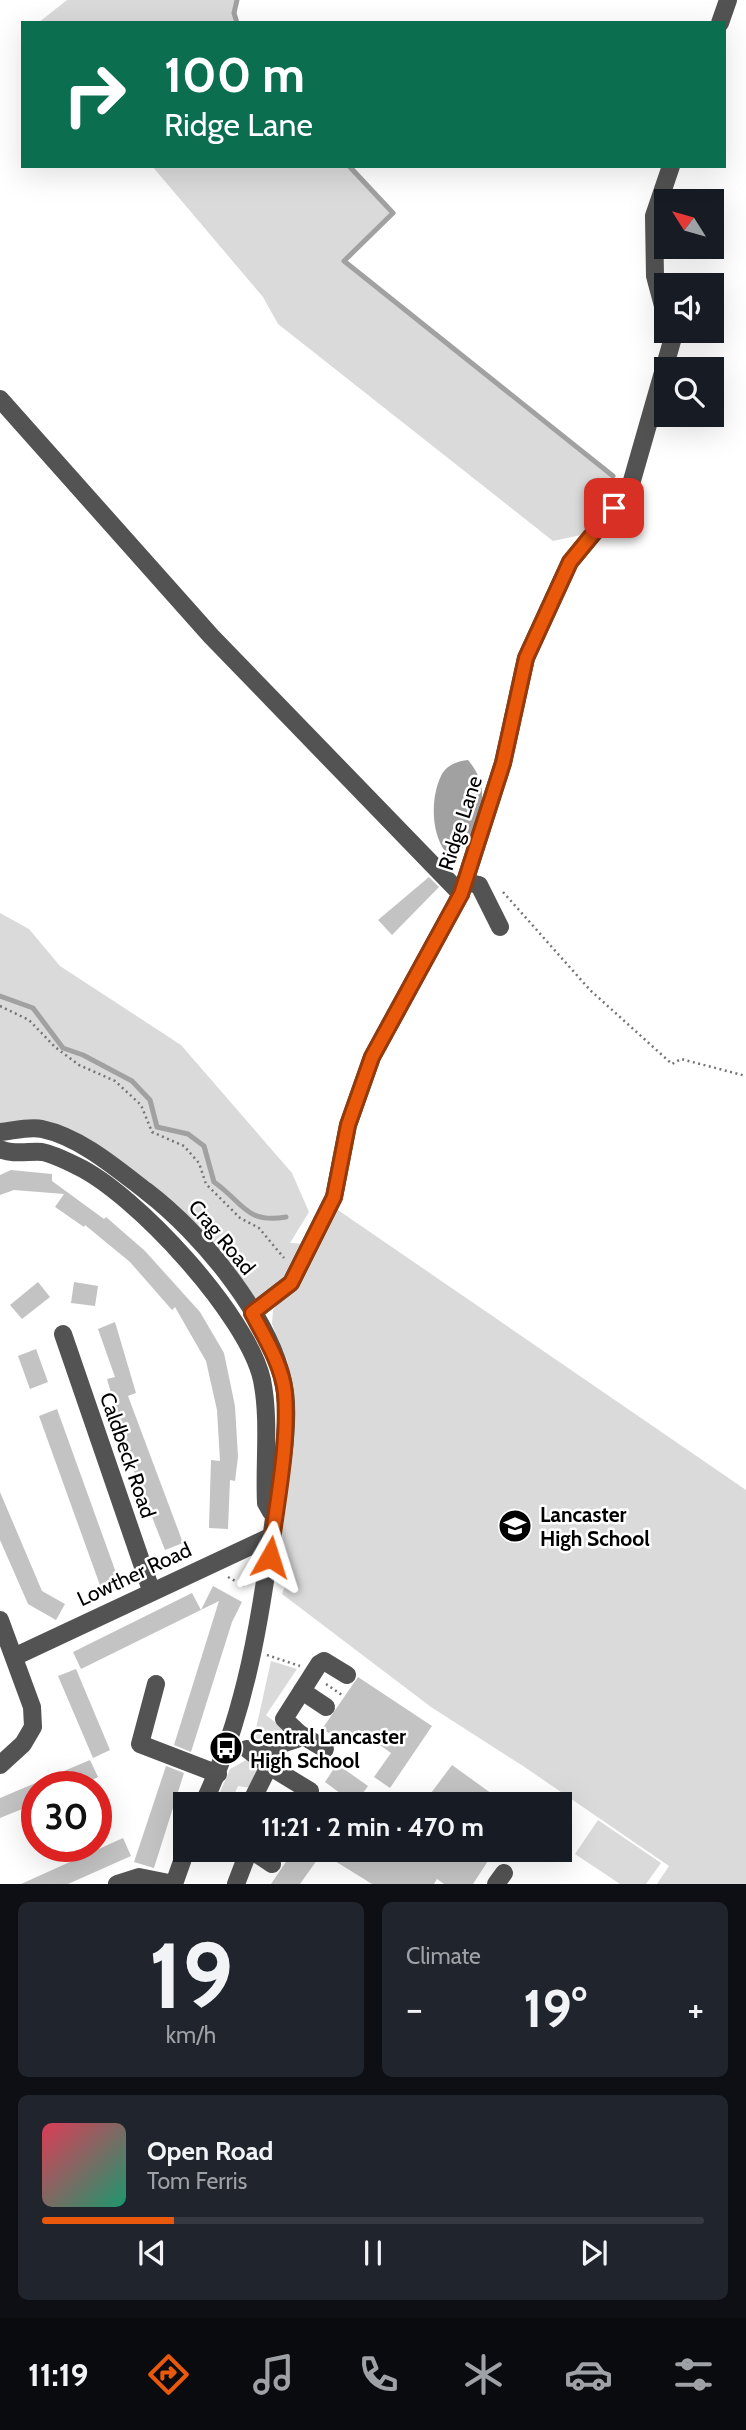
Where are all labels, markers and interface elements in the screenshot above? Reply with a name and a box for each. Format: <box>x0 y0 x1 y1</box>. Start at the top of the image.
text: 100 m <box>164 45 305 104</box>
icon: right <box>49 49 140 140</box>
text: Ridge Lane <box>164 105 313 144</box>
north arrow <box>654 189 724 259</box>
map controls <box>654 189 724 427</box>
button: sound <box>654 273 724 343</box>
button: search <box>654 357 724 427</box>
pin <box>584 478 644 538</box>
icon: arrive <box>595 489 633 527</box>
street label: Ridge Lane <box>433 772 487 873</box>
street label: Crag Road <box>183 1194 261 1280</box>
street label: Caldbeck Road <box>95 1389 161 1521</box>
place label: Lancaster High School <box>540 1502 650 1551</box>
school or university icon: Lancaster High School <box>496 1507 534 1545</box>
position arrow <box>233 1520 307 1594</box>
street label: Lowther Road <box>73 1537 195 1611</box>
place label: Central Lancaster High School <box>250 1724 406 1773</box>
bus stop icon: Central Lancaster High School <box>207 1729 245 1767</box>
speed limit sign: 30 <box>21 1771 112 1862</box>
text: 11:21 · 2 min · 470 m <box>261 1811 484 1843</box>
text: 19 <box>149 1920 233 2031</box>
text: Climate <box>406 1942 481 1970</box>
text: 19° <box>523 1977 587 2040</box>
text: − <box>406 1985 423 2032</box>
text: + <box>687 1985 704 2032</box>
text: km/h <box>166 2021 216 2049</box>
text: Open Road <box>147 2135 273 2167</box>
text: Tom Ferris <box>147 2167 247 2195</box>
icon: previous <box>133 2234 171 2272</box>
icon: pause <box>354 2234 392 2272</box>
icon: next <box>575 2234 613 2272</box>
icon: directions <box>144 2350 193 2399</box>
icon: music <box>249 2350 298 2399</box>
icon: phone <box>354 2350 403 2399</box>
icon: climate <box>459 2350 508 2399</box>
icon: car <box>564 2350 613 2399</box>
icon: filters <box>669 2350 718 2399</box>
text: 11:19 <box>28 2355 88 2394</box>

